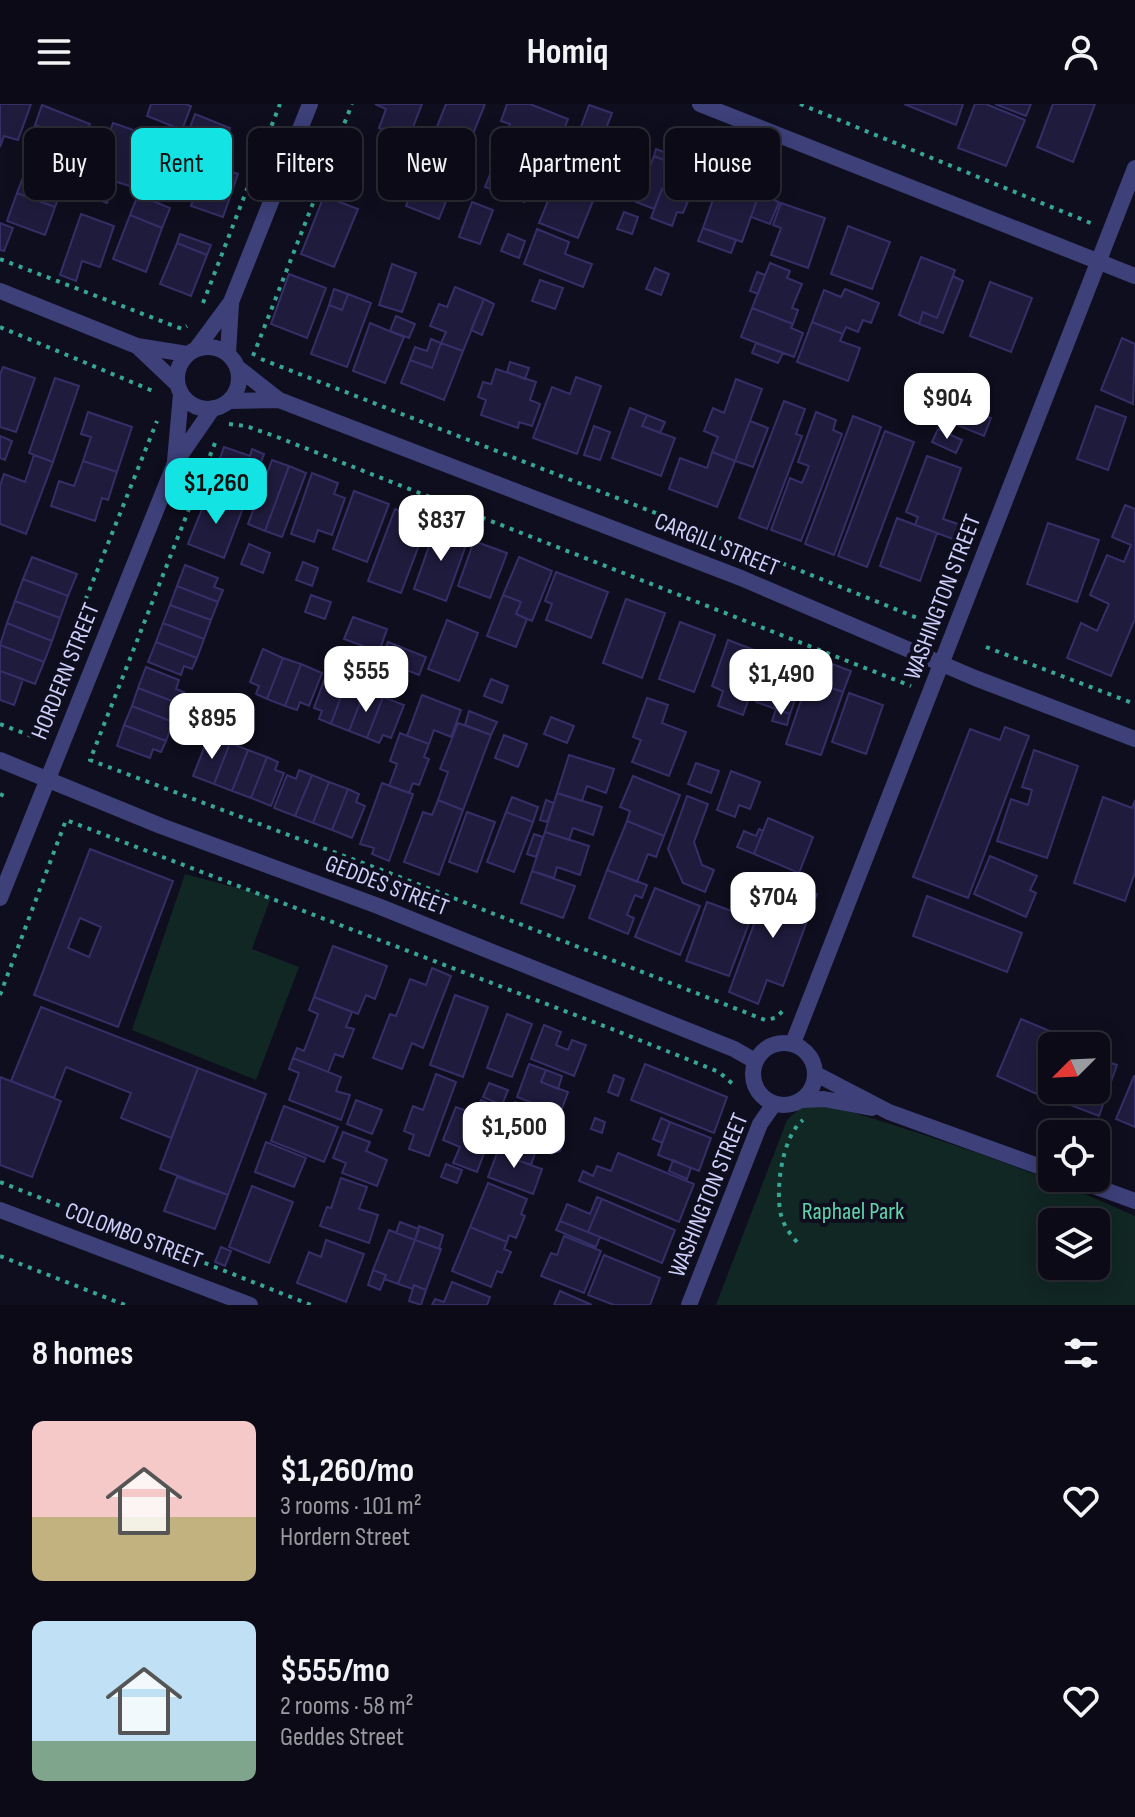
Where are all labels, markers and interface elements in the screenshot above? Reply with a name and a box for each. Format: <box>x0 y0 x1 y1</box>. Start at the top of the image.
icon: menu <box>32 30 76 74</box>
icon: person <box>1059 30 1103 74</box>
text: Homiq <box>527 31 608 74</box>
chip: Buy <box>24 128 115 200</box>
chip: Rent <box>131 128 232 200</box>
chip: Filters <box>248 128 362 200</box>
chip: New <box>378 128 475 200</box>
chip: Apartment <box>491 128 649 200</box>
chip: House <box>665 128 780 200</box>
pin: $904 <box>900 373 994 441</box>
text: $904 <box>922 383 972 414</box>
pin: $1,260 <box>151 458 281 526</box>
text: $1,260 <box>183 468 249 499</box>
pin: $837 <box>394 495 488 563</box>
text: $837 <box>417 505 465 536</box>
street label: CARGILL STREET <box>650 506 784 583</box>
street label: WASHINGTON STREET <box>898 510 987 684</box>
street label: HORDERN STREET <box>25 599 106 744</box>
pin: $555 <box>319 646 413 714</box>
pin: $1,490 <box>716 649 846 717</box>
text: $555 <box>342 656 390 687</box>
text: $1,490 <box>747 659 815 690</box>
pin: $895 <box>165 693 259 761</box>
text: $895 <box>187 703 237 734</box>
street label: GEDDES STREET <box>321 849 453 922</box>
pin: $704 <box>726 872 820 940</box>
text: $704 <box>749 882 797 913</box>
north arrow <box>1038 1032 1110 1104</box>
map controls <box>1038 1032 1110 1280</box>
pin: $1,500 <box>449 1102 579 1170</box>
street label: WASHINGTON STREET <box>662 1109 755 1281</box>
text: $1,500 <box>481 1112 547 1143</box>
button: locate <box>1038 1120 1110 1192</box>
street label: COLOMBO STREET <box>61 1196 207 1275</box>
park label: Raphael Park <box>802 1197 904 1226</box>
button: layers <box>1038 1208 1110 1280</box>
icon: filters <box>1059 1331 1103 1375</box>
text: 8 homes <box>32 1333 133 1374</box>
text: $1,260/mo <box>280 1450 414 1491</box>
icon: home <box>96 1453 192 1549</box>
icon: heart <box>1059 1479 1103 1523</box>
text: 3 rooms · 101 m² <box>280 1491 422 1522</box>
text: Hordern Street <box>280 1522 410 1553</box>
text: $555/mo <box>280 1650 390 1691</box>
icon: home <box>96 1653 192 1749</box>
icon: heart <box>1059 1679 1103 1723</box>
text: 2 rooms · 58 m² <box>280 1691 414 1722</box>
text: Geddes Street <box>280 1722 404 1753</box>

